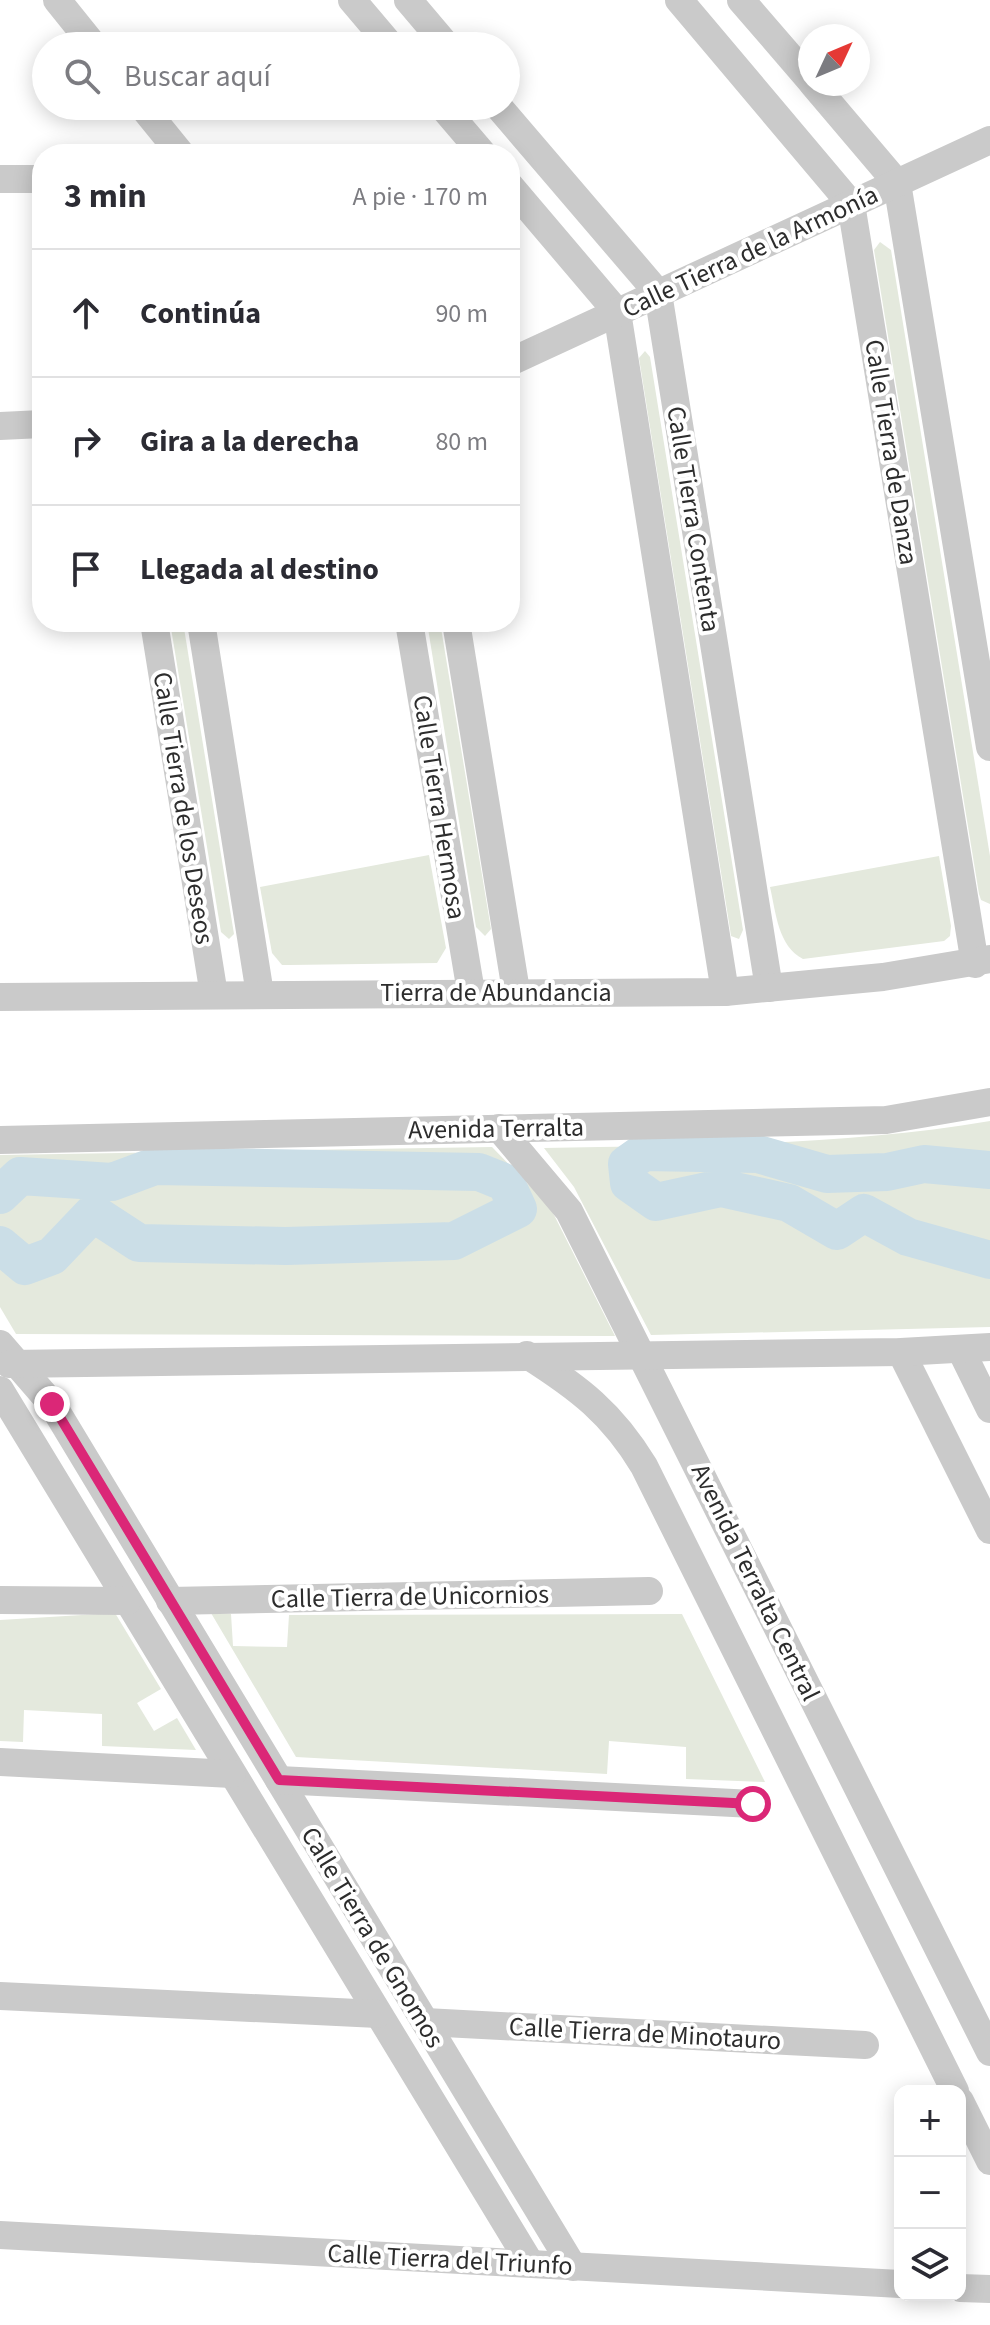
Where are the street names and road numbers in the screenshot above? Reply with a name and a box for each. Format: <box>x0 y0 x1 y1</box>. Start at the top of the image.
street label: Calle Tierra de la Armonía <box>616 176 884 327</box>
street label: Calle Tierra de Danza <box>855 337 928 567</box>
street label: Calle Tierra Contenta <box>657 403 730 635</box>
street label: Calle Tierra de los Deseos <box>144 669 223 947</box>
street label: Calle Tierra Hermosa <box>403 692 476 922</box>
street label: Tierra de Abundancia <box>380 974 612 1011</box>
street label: Avenida Terralta <box>408 1108 584 1149</box>
street label: Avenida Terralta Central <box>682 1457 829 1707</box>
street label: Calle Tierra de Unicornios <box>271 1576 549 1617</box>
street label: Calle Tierra de Gnomos <box>292 1820 453 2055</box>
street label: Calle Tierra de Minotauro <box>508 2008 782 2059</box>
street label: Calle Tierra del Triunfo <box>326 2235 573 2284</box>

